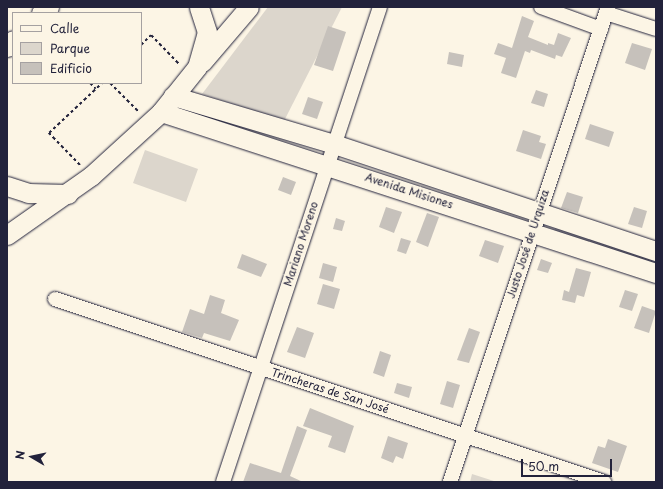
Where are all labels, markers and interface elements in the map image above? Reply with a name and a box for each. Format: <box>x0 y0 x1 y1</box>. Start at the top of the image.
legend <box>12 12 142 84</box>
text: Calle <box>50 19 79 37</box>
text: Parque <box>50 39 90 57</box>
text: Edificio <box>50 59 92 77</box>
street label: Avenida Misiones <box>364 171 454 211</box>
street label: Justo José de Urquiza <box>504 188 552 300</box>
street label: Mariano Moreno <box>281 200 321 288</box>
street label: Trincheras de San José <box>270 366 390 416</box>
north arrow <box>12 437 52 477</box>
text: N <box>11 449 29 461</box>
scale bar <box>523 451 614 477</box>
text: 50 m <box>528 457 559 475</box>

